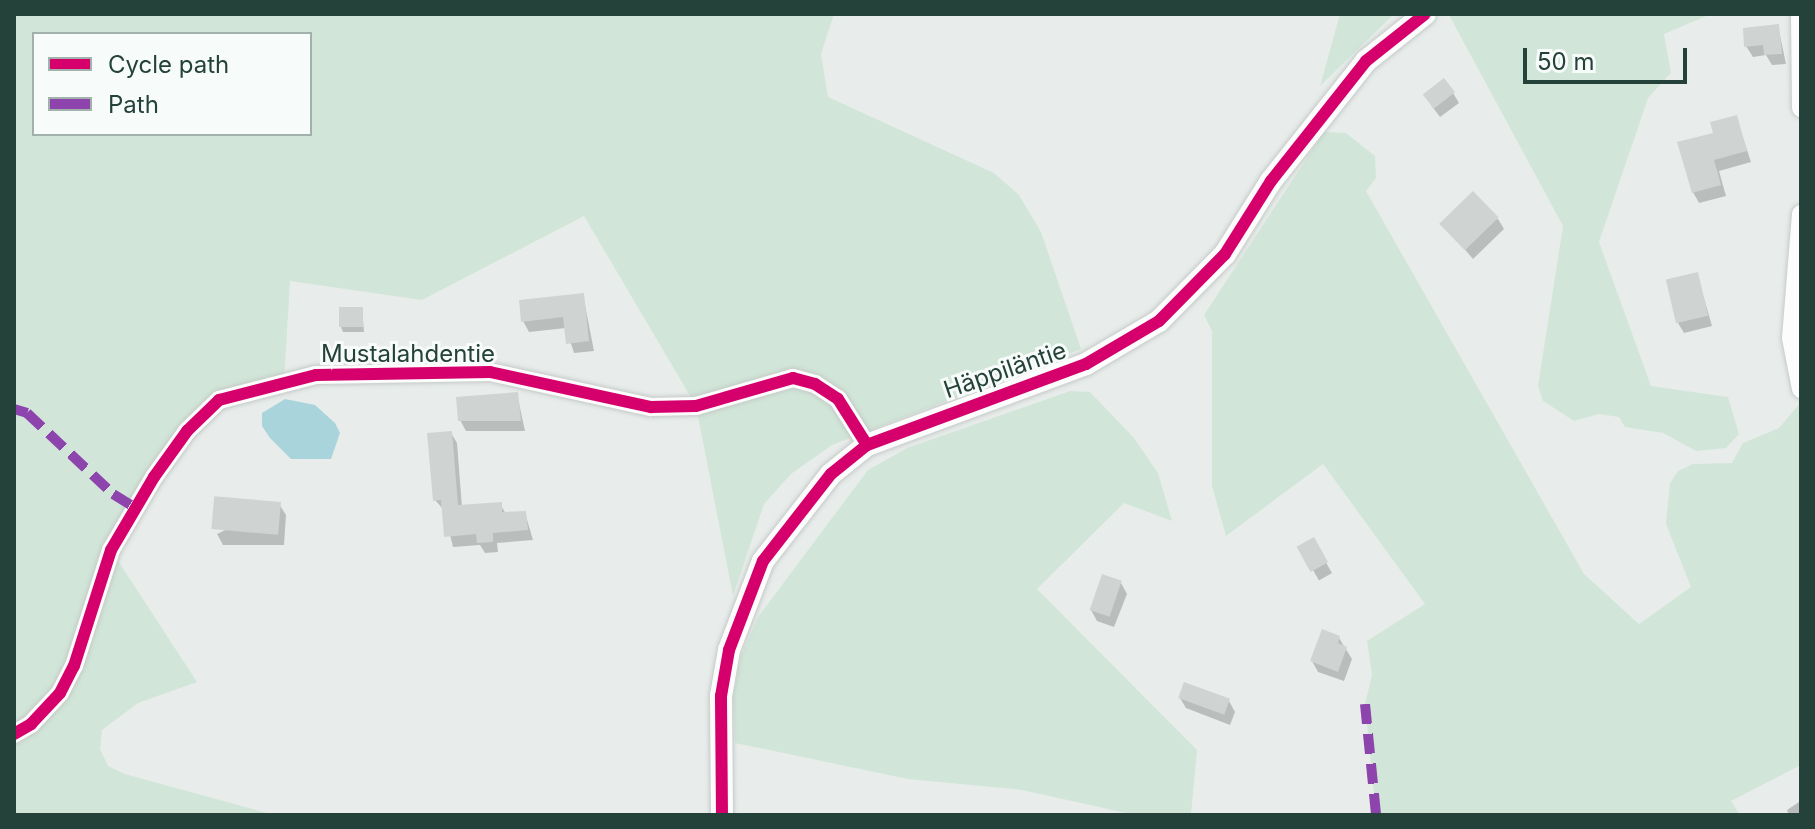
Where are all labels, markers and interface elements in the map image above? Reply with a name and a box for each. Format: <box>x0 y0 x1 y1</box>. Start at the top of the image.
legend <box>32 32 312 136</box>
scale bar <box>1527 32 1691 82</box>
text: 50 m <box>1537 47 1595 76</box>
text: Cycle path <box>108 50 229 79</box>
text: Path <box>108 90 159 119</box>
street label: Häppiläntie <box>940 336 1070 404</box>
street label: Mustalahdentie <box>321 340 495 368</box>

